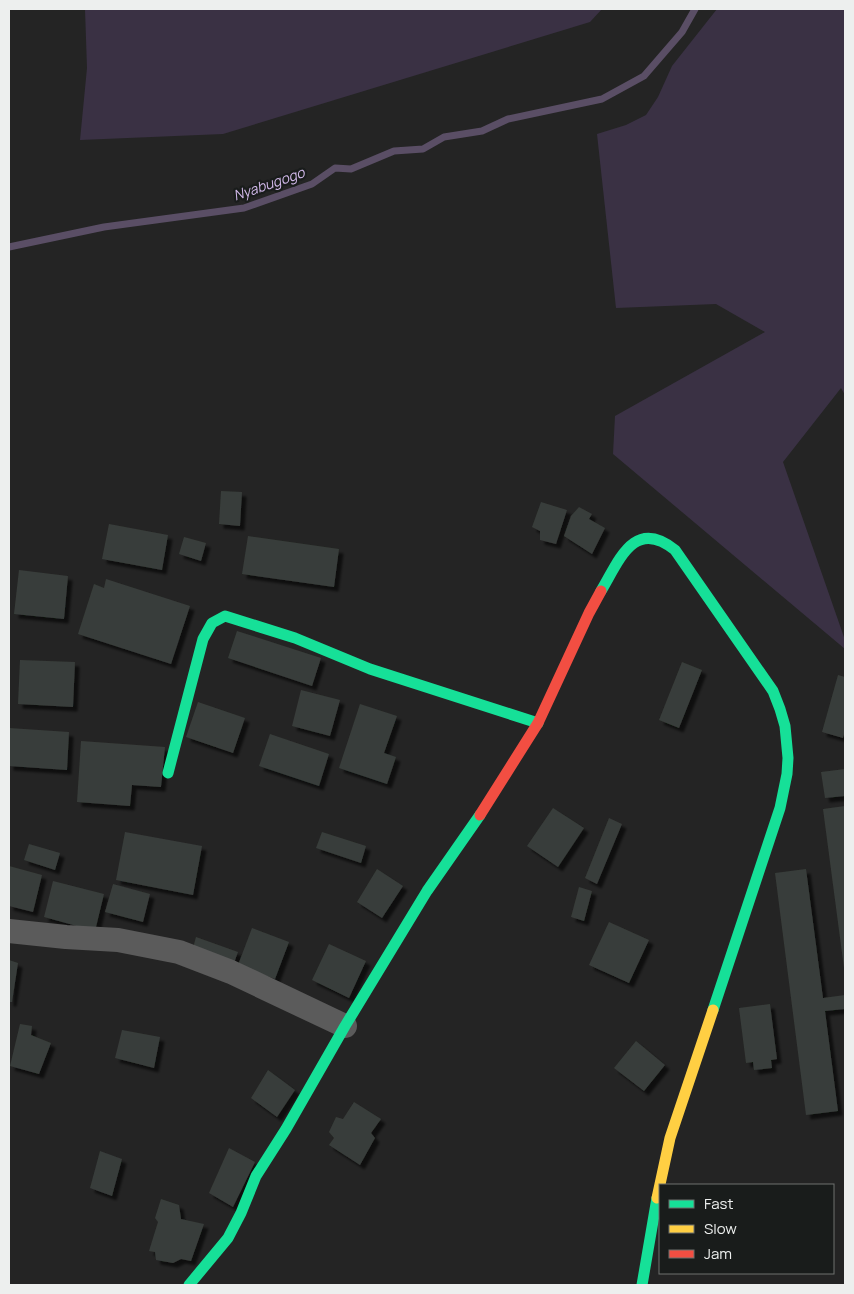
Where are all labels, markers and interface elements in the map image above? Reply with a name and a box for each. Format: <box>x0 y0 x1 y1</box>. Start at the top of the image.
water label: Nyabugogo <box>231 162 308 205</box>
legend <box>659 1184 834 1274</box>
text: Fast <box>704 1193 733 1214</box>
text: Slow <box>704 1218 737 1239</box>
text: Jam <box>704 1243 732 1264</box>

